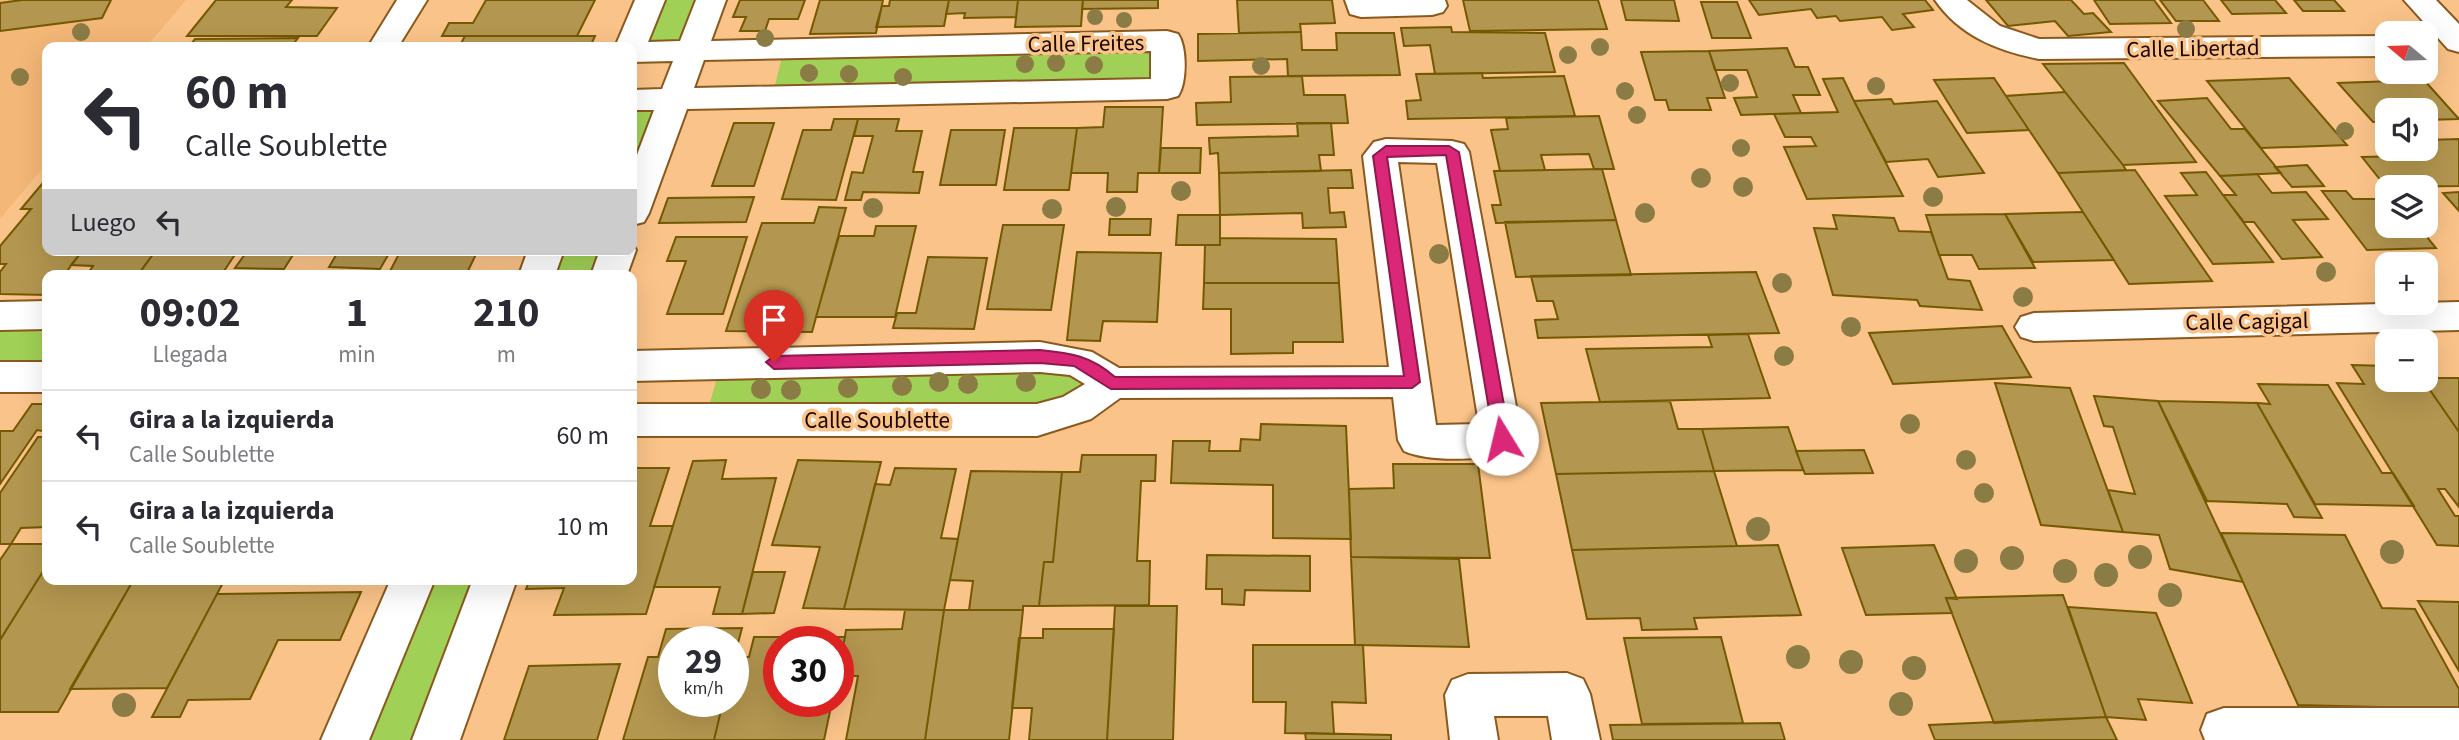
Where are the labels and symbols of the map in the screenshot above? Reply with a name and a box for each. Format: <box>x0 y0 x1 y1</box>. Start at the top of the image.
north arrow <box>2375 21 2438 84</box>
street label: Calle Freites <box>1027 26 1145 61</box>
street label: Calle Libertad <box>2126 31 2260 66</box>
pin <box>744 290 804 362</box>
street label: Calle Cagigal <box>2185 304 2309 339</box>
position arrow <box>1465 402 1539 476</box>
street label: Calle Soublette <box>804 404 950 437</box>
speed limit sign: 30 <box>763 626 854 717</box>

